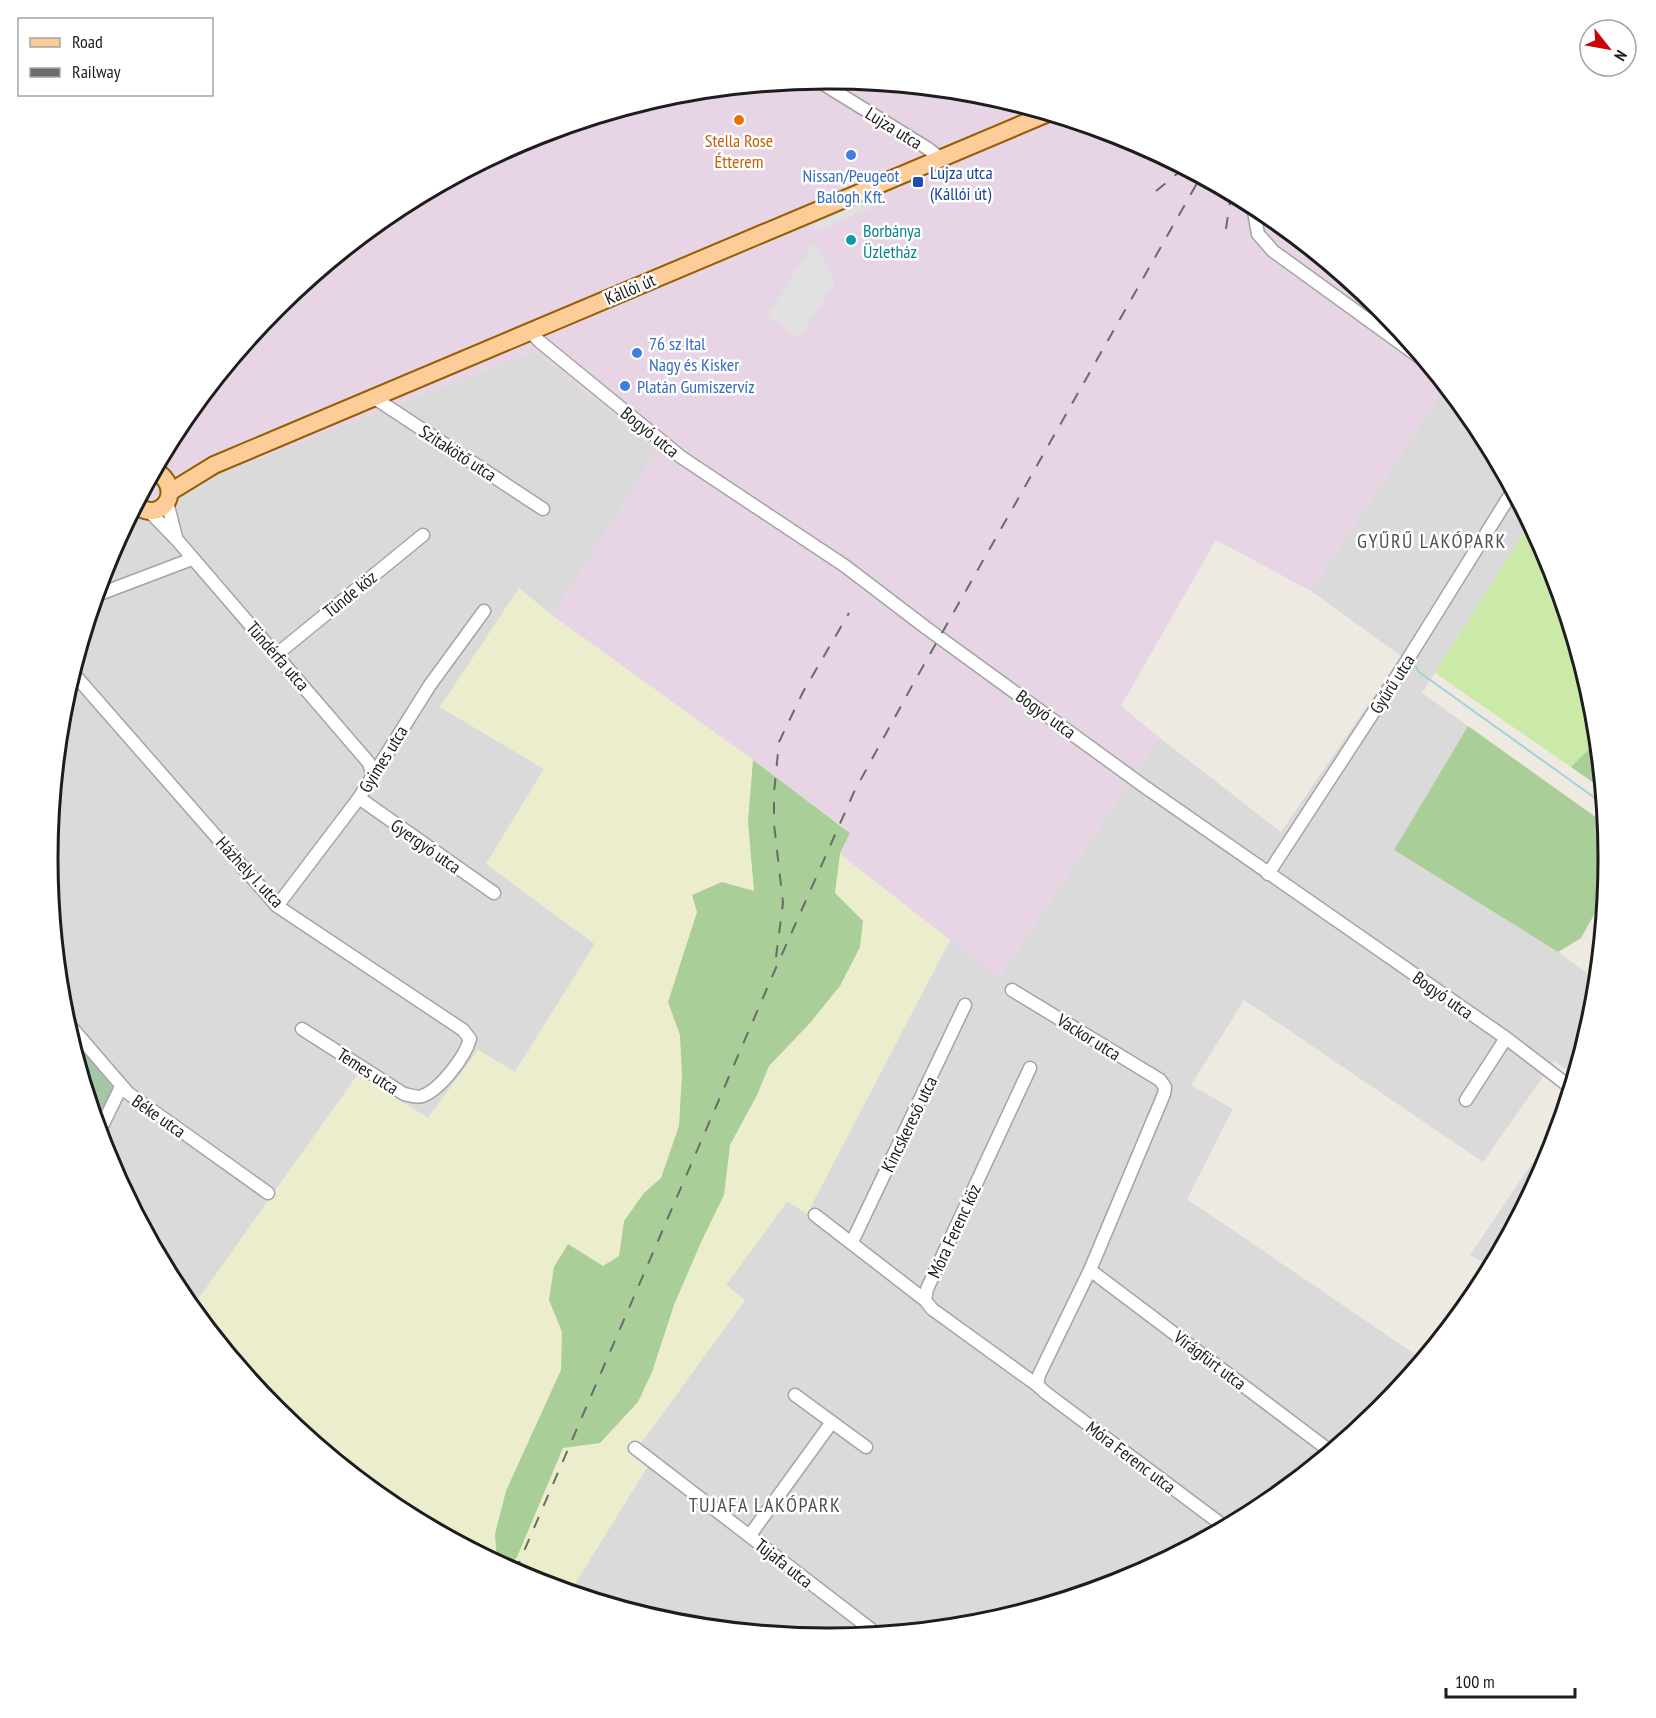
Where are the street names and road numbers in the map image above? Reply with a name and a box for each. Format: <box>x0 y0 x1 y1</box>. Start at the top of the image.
street label: Lujza utca <box>861 102 927 154</box>
street label: Kállói út <box>601 268 659 310</box>
street label: Bogyó utca <box>616 401 684 463</box>
street label: Szitakötő utca <box>415 420 501 486</box>
street label: Tünde köz <box>318 565 382 623</box>
street label: Tündérfa utca <box>242 616 314 696</box>
street label: Gyűrű utca <box>1364 650 1420 718</box>
street label: Bogyó utca <box>1011 685 1081 743</box>
street label: Gyimes utca <box>353 721 413 797</box>
street label: Gyergyó utca <box>386 814 466 878</box>
street label: Házhely I. utca <box>211 832 289 912</box>
street label: Bogyó utca <box>1408 966 1478 1024</box>
street label: Vackor utca <box>1052 1008 1125 1066</box>
street label: Temes utca <box>333 1043 403 1099</box>
street label: Kincskereső utca <box>876 1072 942 1176</box>
street label: Béke utca <box>128 1089 190 1143</box>
street label: Móra Ferenc köz <box>922 1180 986 1282</box>
street label: Virágfürt utca <box>1168 1325 1251 1395</box>
street label: Móra Ferenc utca <box>1082 1416 1180 1498</box>
street label: Tujafa utca <box>750 1533 818 1593</box>

